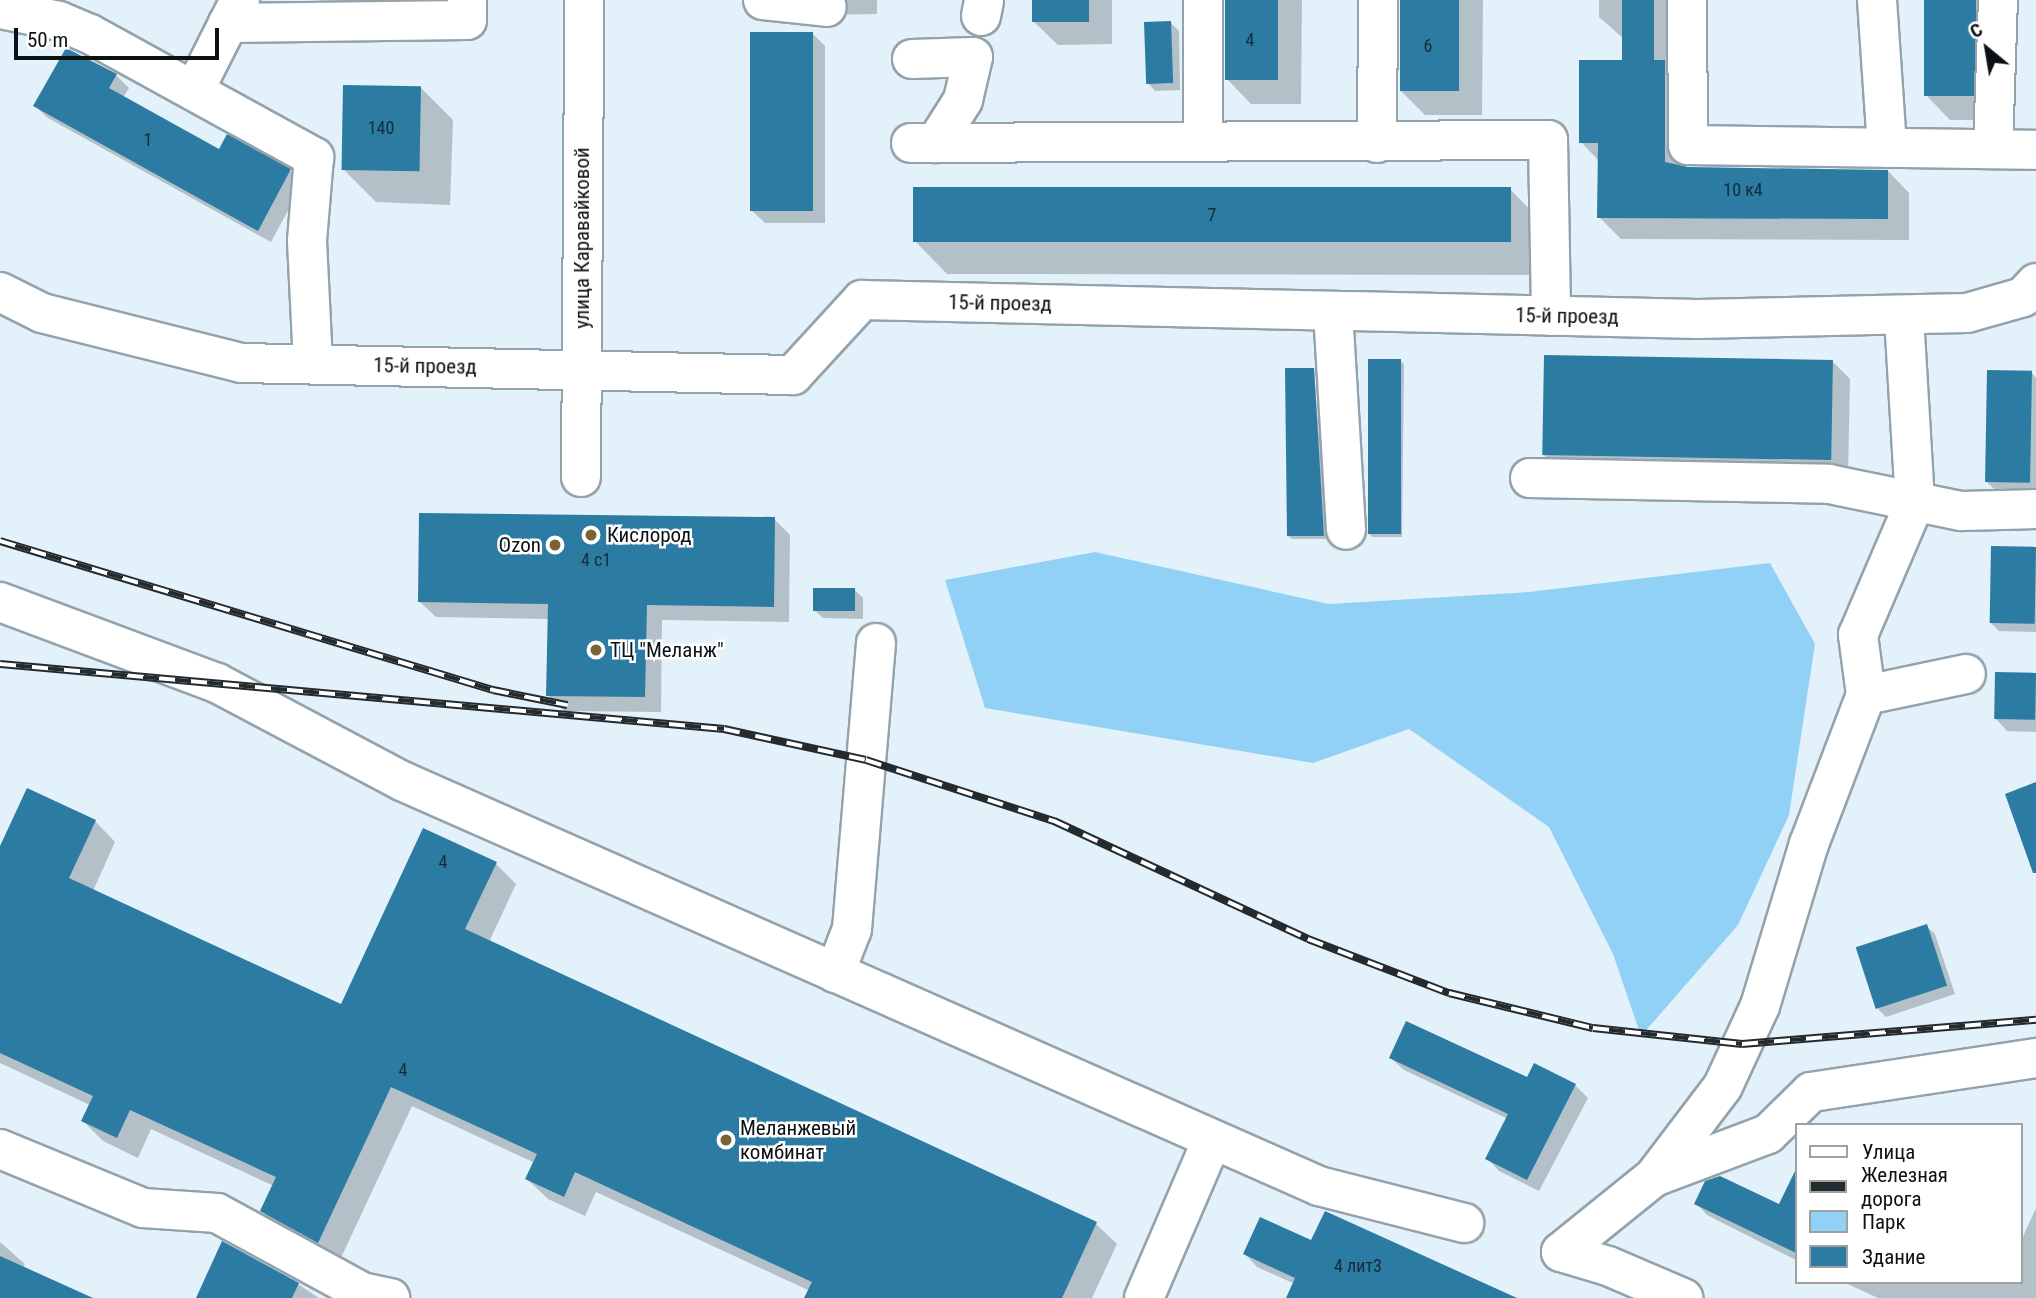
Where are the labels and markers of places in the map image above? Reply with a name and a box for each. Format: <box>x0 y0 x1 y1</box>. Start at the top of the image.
place label: Кислород <box>607 522 692 548</box>
marker: Кислород <box>581 525 601 545</box>
place label: Ozon <box>499 532 541 558</box>
marker: Ozon <box>547 537 563 553</box>
place label: ТЦ "Меланж" <box>610 637 724 663</box>
marker: ТЦ "Меланж" <box>588 642 604 658</box>
place label: Меланжевый комбинат <box>740 1115 856 1165</box>
marker: Меланжевый комбинат <box>718 1132 734 1148</box>

